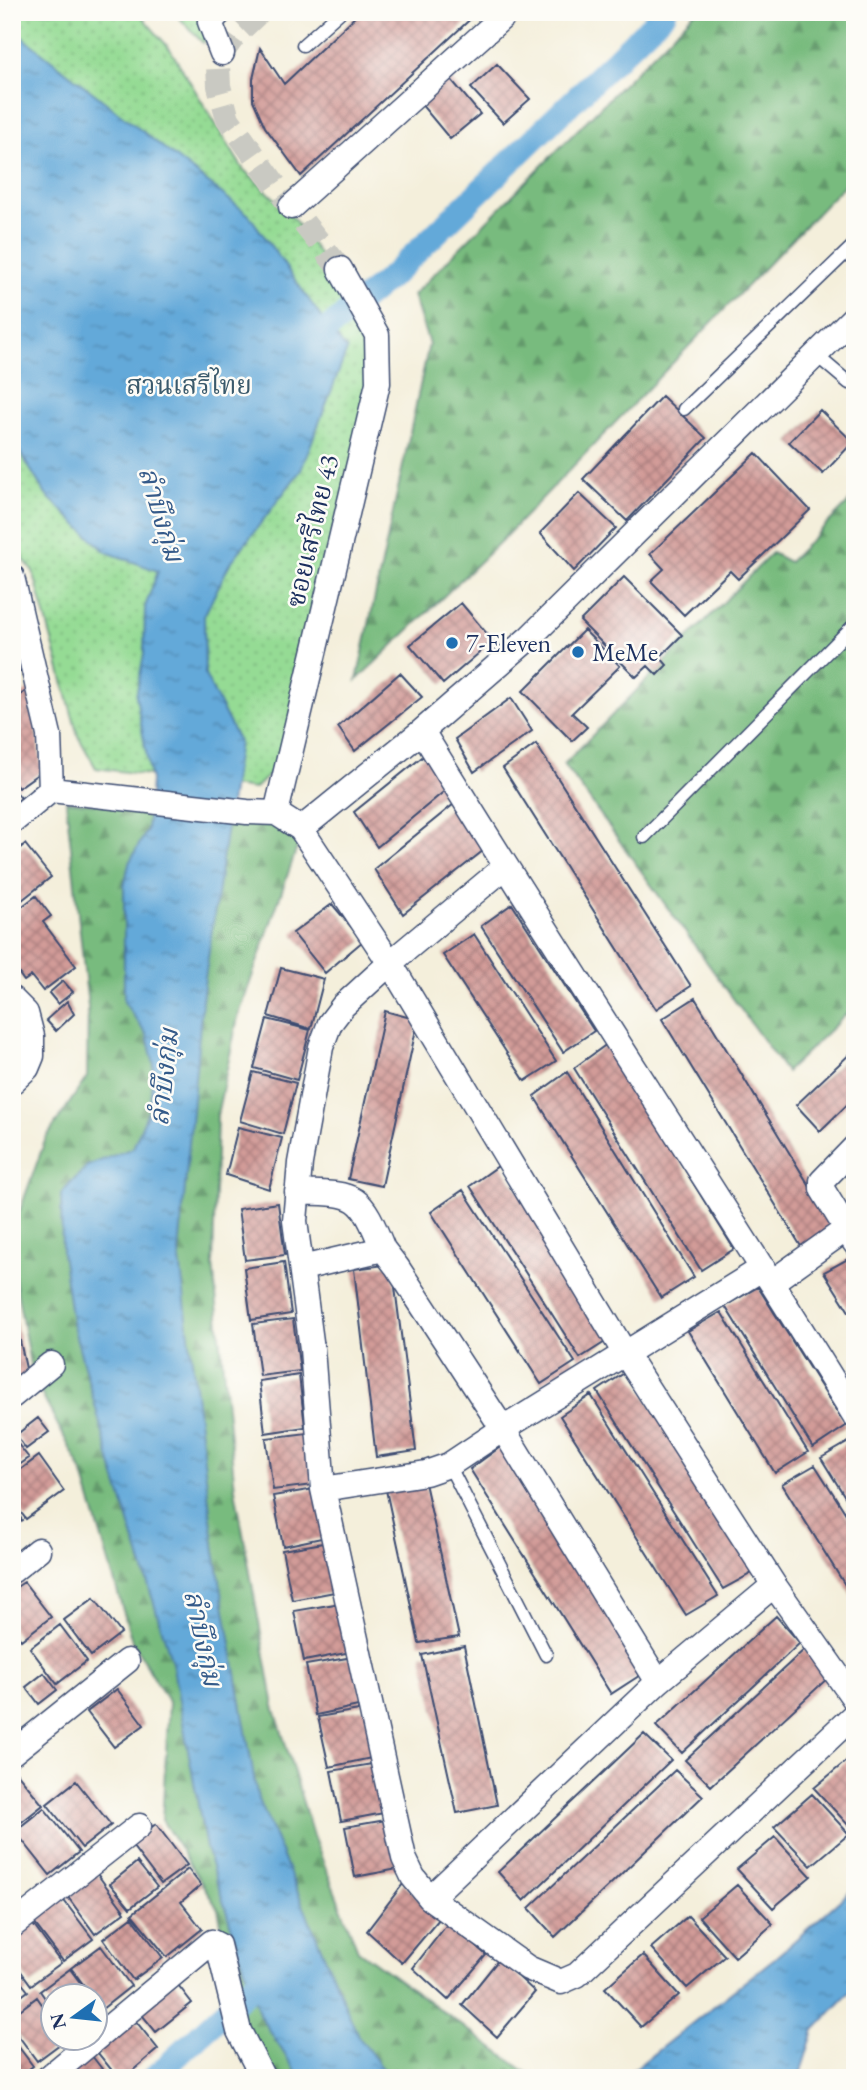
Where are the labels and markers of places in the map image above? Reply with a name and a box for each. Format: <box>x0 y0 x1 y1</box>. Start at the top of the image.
place label: 7-Eleven <box>466 626 552 660</box>
marker: 7-Eleven <box>444 635 460 651</box>
place label: MeMe <box>592 635 658 669</box>
marker: MeMe <box>570 644 586 660</box>

